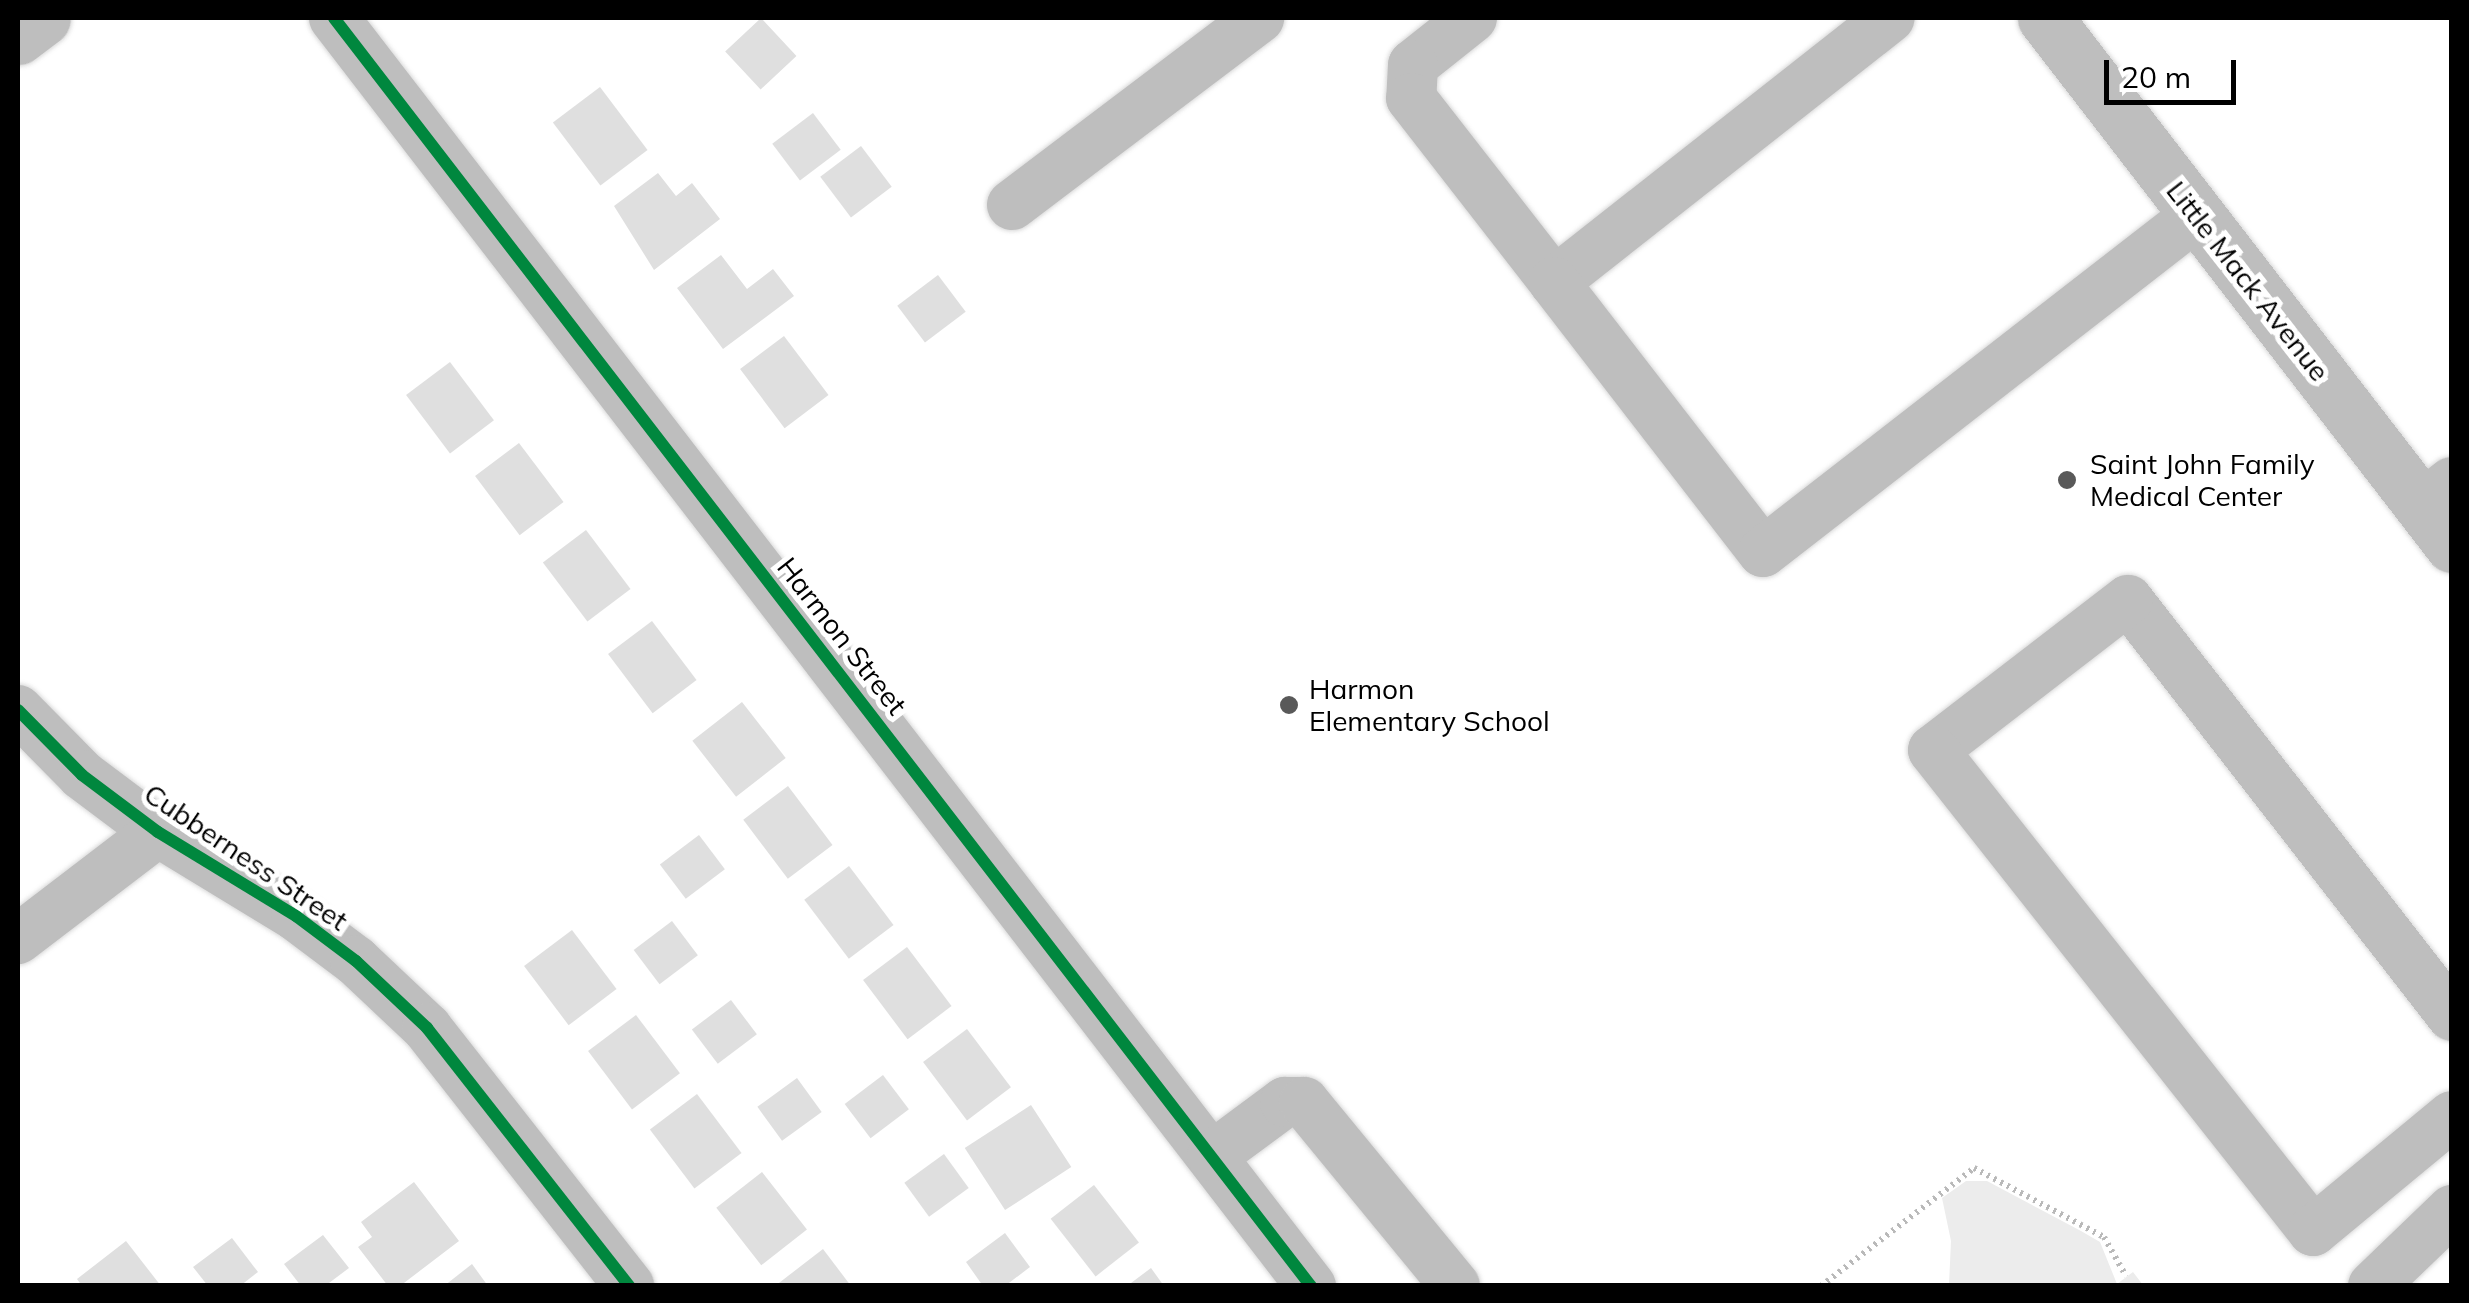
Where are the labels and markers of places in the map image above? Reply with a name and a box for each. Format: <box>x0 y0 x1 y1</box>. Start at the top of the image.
place label: Saint John Family Medical Center <box>2090 447 2315 513</box>
marker: Saint John Family Medical Center <box>2054 467 2080 493</box>
place label: Harmon Elementary School <box>1309 672 1550 738</box>
marker: Harmon Elementary School <box>1278 694 1300 716</box>

